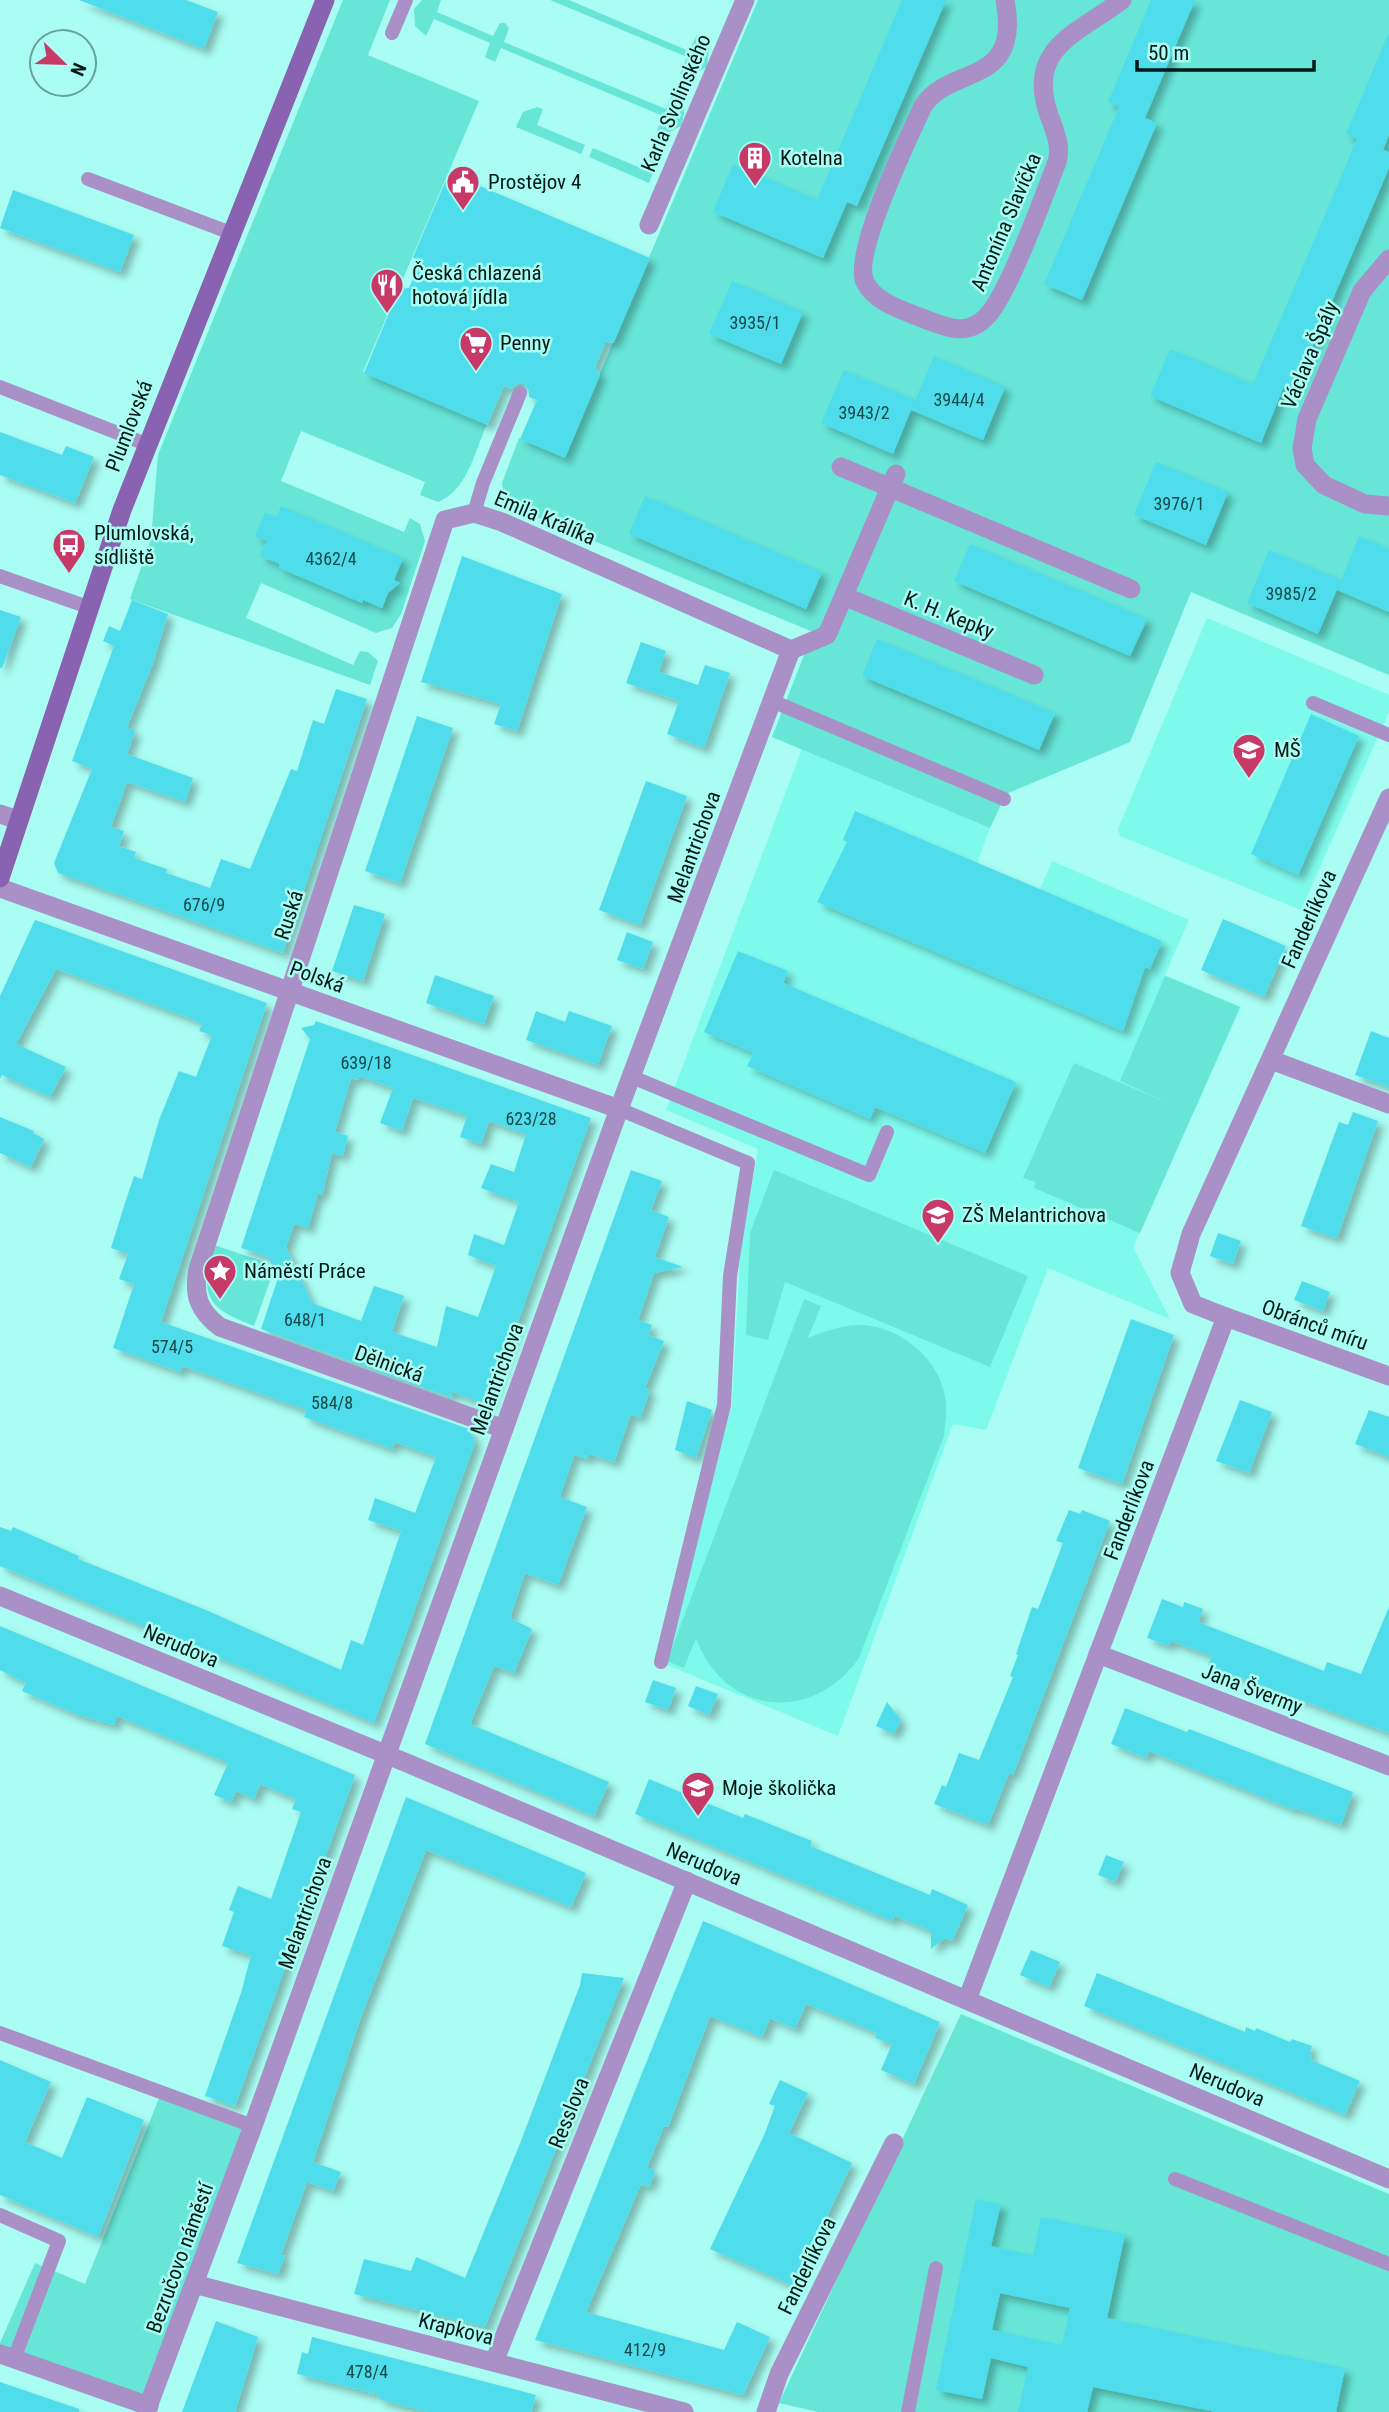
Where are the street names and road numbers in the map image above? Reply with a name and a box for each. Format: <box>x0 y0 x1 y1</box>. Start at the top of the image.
street label: Karla Svolinského <box>636 31 716 175</box>
street label: Antonína Slavíčka <box>966 149 1046 295</box>
street label: Václava Špály <box>1277 297 1343 412</box>
street label: Plumlovská <box>101 377 157 475</box>
street label: Emila Králíka <box>491 486 599 550</box>
street label: K. H. Kepky <box>901 586 998 644</box>
street label: Melantrichova <box>663 788 725 906</box>
street label: Fanderlíkova <box>1277 866 1341 972</box>
street label: Ruská <box>270 887 308 943</box>
street label: Polská <box>287 956 347 998</box>
street label: Obránců míru <box>1259 1295 1371 1355</box>
street label: Melantrichova <box>466 1320 528 1438</box>
street label: Dělnická <box>352 1341 426 1387</box>
street label: Fanderlíkova <box>1099 1457 1159 1563</box>
street label: Nerudova <box>140 1619 222 1673</box>
street label: Jana Švermy <box>1198 1659 1306 1719</box>
street label: Nerudova <box>663 1837 745 1891</box>
street label: Melantrichova <box>274 1854 336 1972</box>
street label: Nerudova <box>1186 2058 1268 2112</box>
street label: Resslova <box>544 2074 594 2152</box>
street label: Bezručovo náměstí <box>142 2179 219 2336</box>
street label: Fanderlíkova <box>773 2213 841 2319</box>
street label: Krapkova <box>416 2308 496 2350</box>

